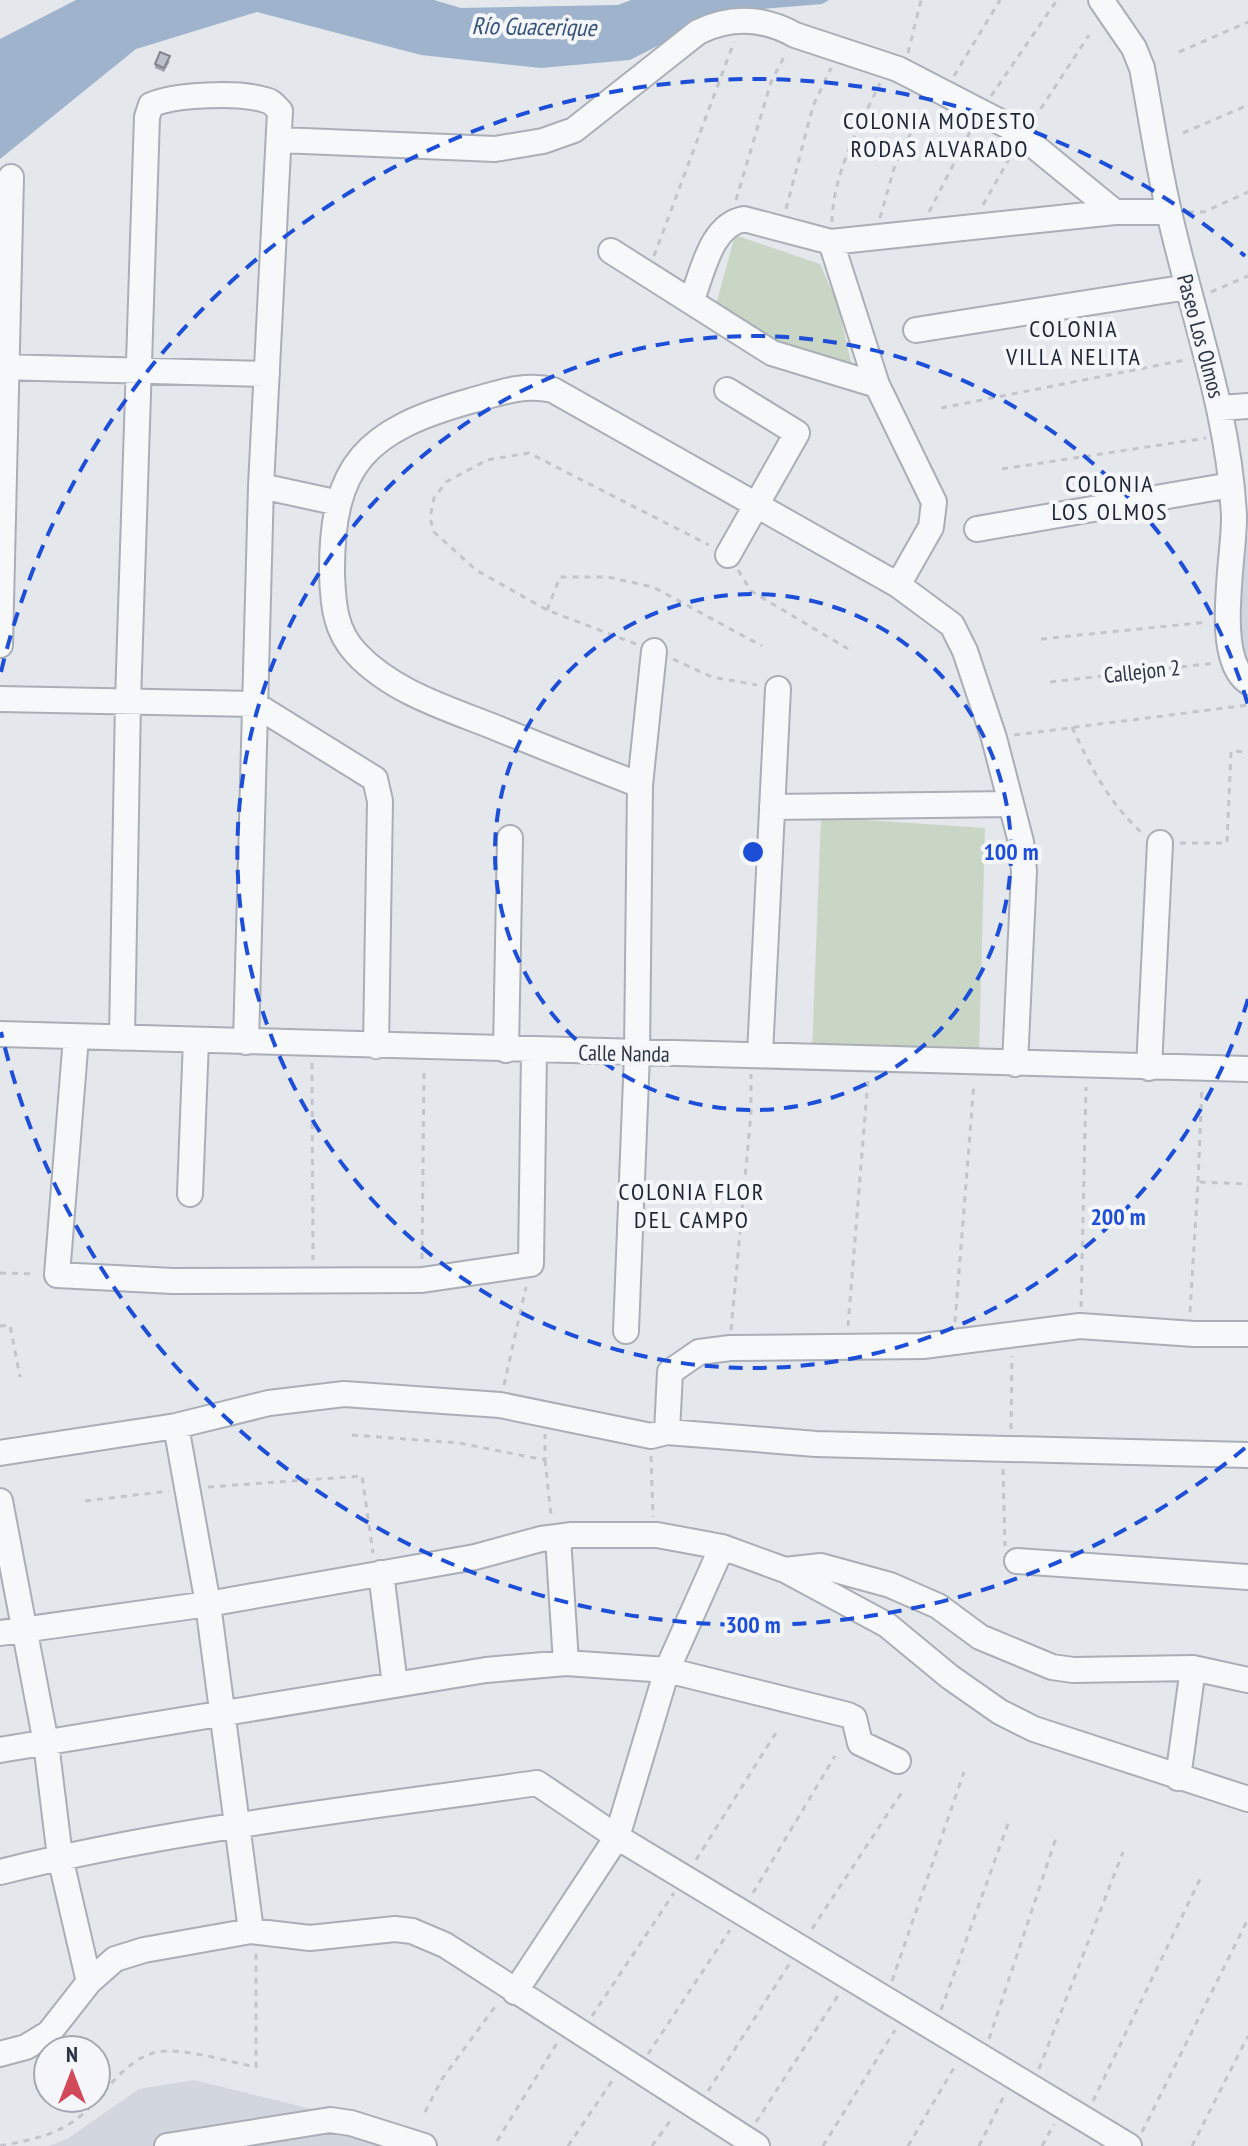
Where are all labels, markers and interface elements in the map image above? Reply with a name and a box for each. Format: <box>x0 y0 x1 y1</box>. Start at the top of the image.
water label: Río Guacerique <box>471 10 599 43</box>
district label: COLONIA MODESTO RODAS ALVARADO <box>843 105 1037 164</box>
street label: Paseo Los Olmos <box>1171 271 1231 401</box>
district label: COLONIA VILLA NELITA <box>1005 313 1142 372</box>
district label: COLONIA LOS OLMOS <box>1052 468 1169 527</box>
street label: Callejon 2 <box>1103 653 1181 689</box>
text: 100 m <box>983 836 1039 867</box>
centre of rings <box>739 838 767 866</box>
street label: Calle Nanda <box>578 1038 670 1068</box>
district label: COLONIA FLOR DEL CAMPO <box>619 1176 765 1235</box>
text: 200 m <box>1090 1201 1146 1232</box>
text: 300 m <box>725 1609 781 1640</box>
north arrow <box>32 2034 112 2114</box>
text: N <box>66 2040 78 2068</box>

